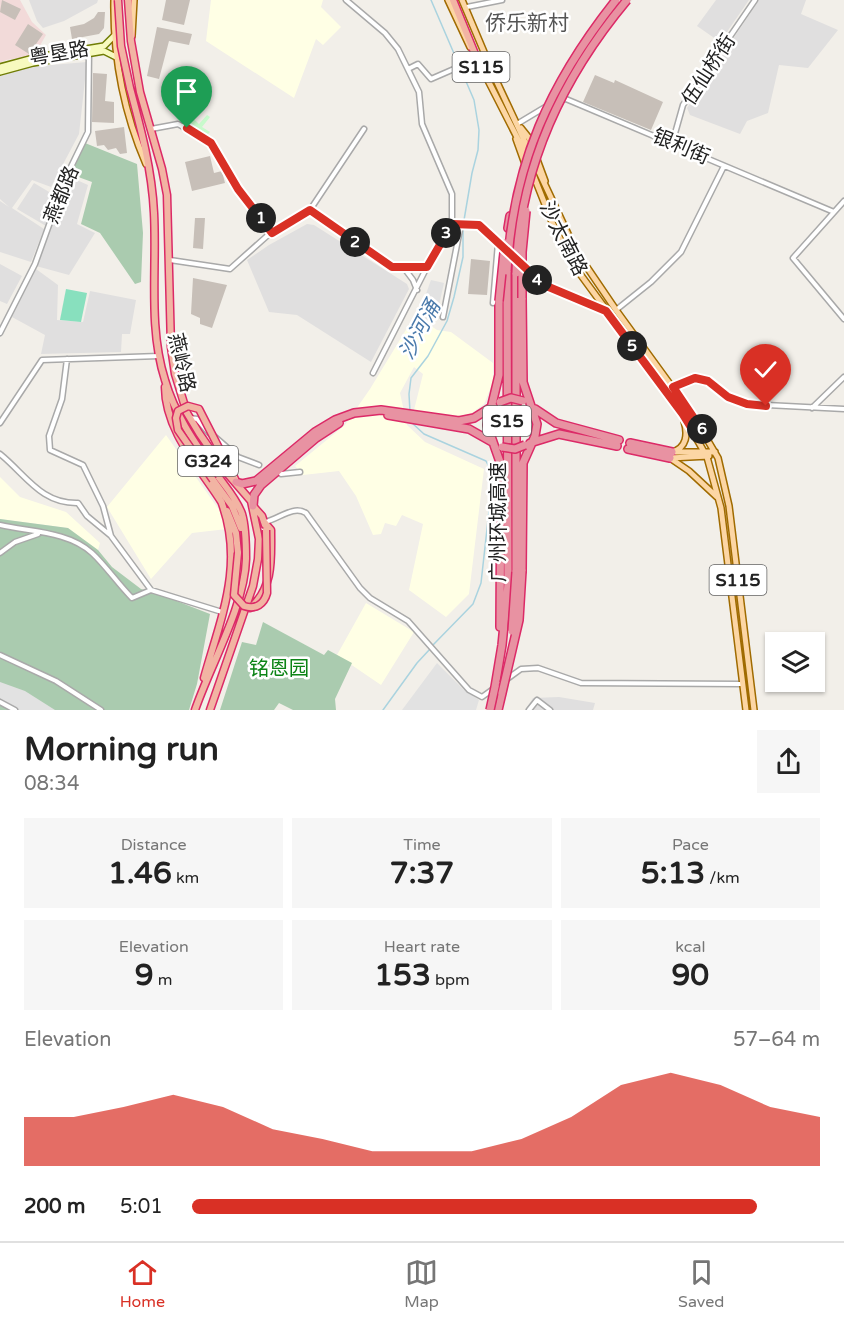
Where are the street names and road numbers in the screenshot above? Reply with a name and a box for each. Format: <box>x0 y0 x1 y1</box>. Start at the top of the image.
street label: 伍仙桥街 <box>677 30 741 110</box>
street label: 粤垦路 <box>27 37 91 71</box>
road number: S115 <box>452 52 510 82</box>
street label: 银利街 <box>649 124 713 170</box>
street label: 燕都路 <box>40 163 84 227</box>
street label: 沙太南路 <box>534 198 592 280</box>
street label: 燕岭路 <box>163 331 199 395</box>
road number: S15 <box>483 406 531 436</box>
road number: G324 <box>178 446 238 476</box>
street label: 广州环城高速 <box>487 462 511 582</box>
road number: S115 <box>710 565 766 595</box>

